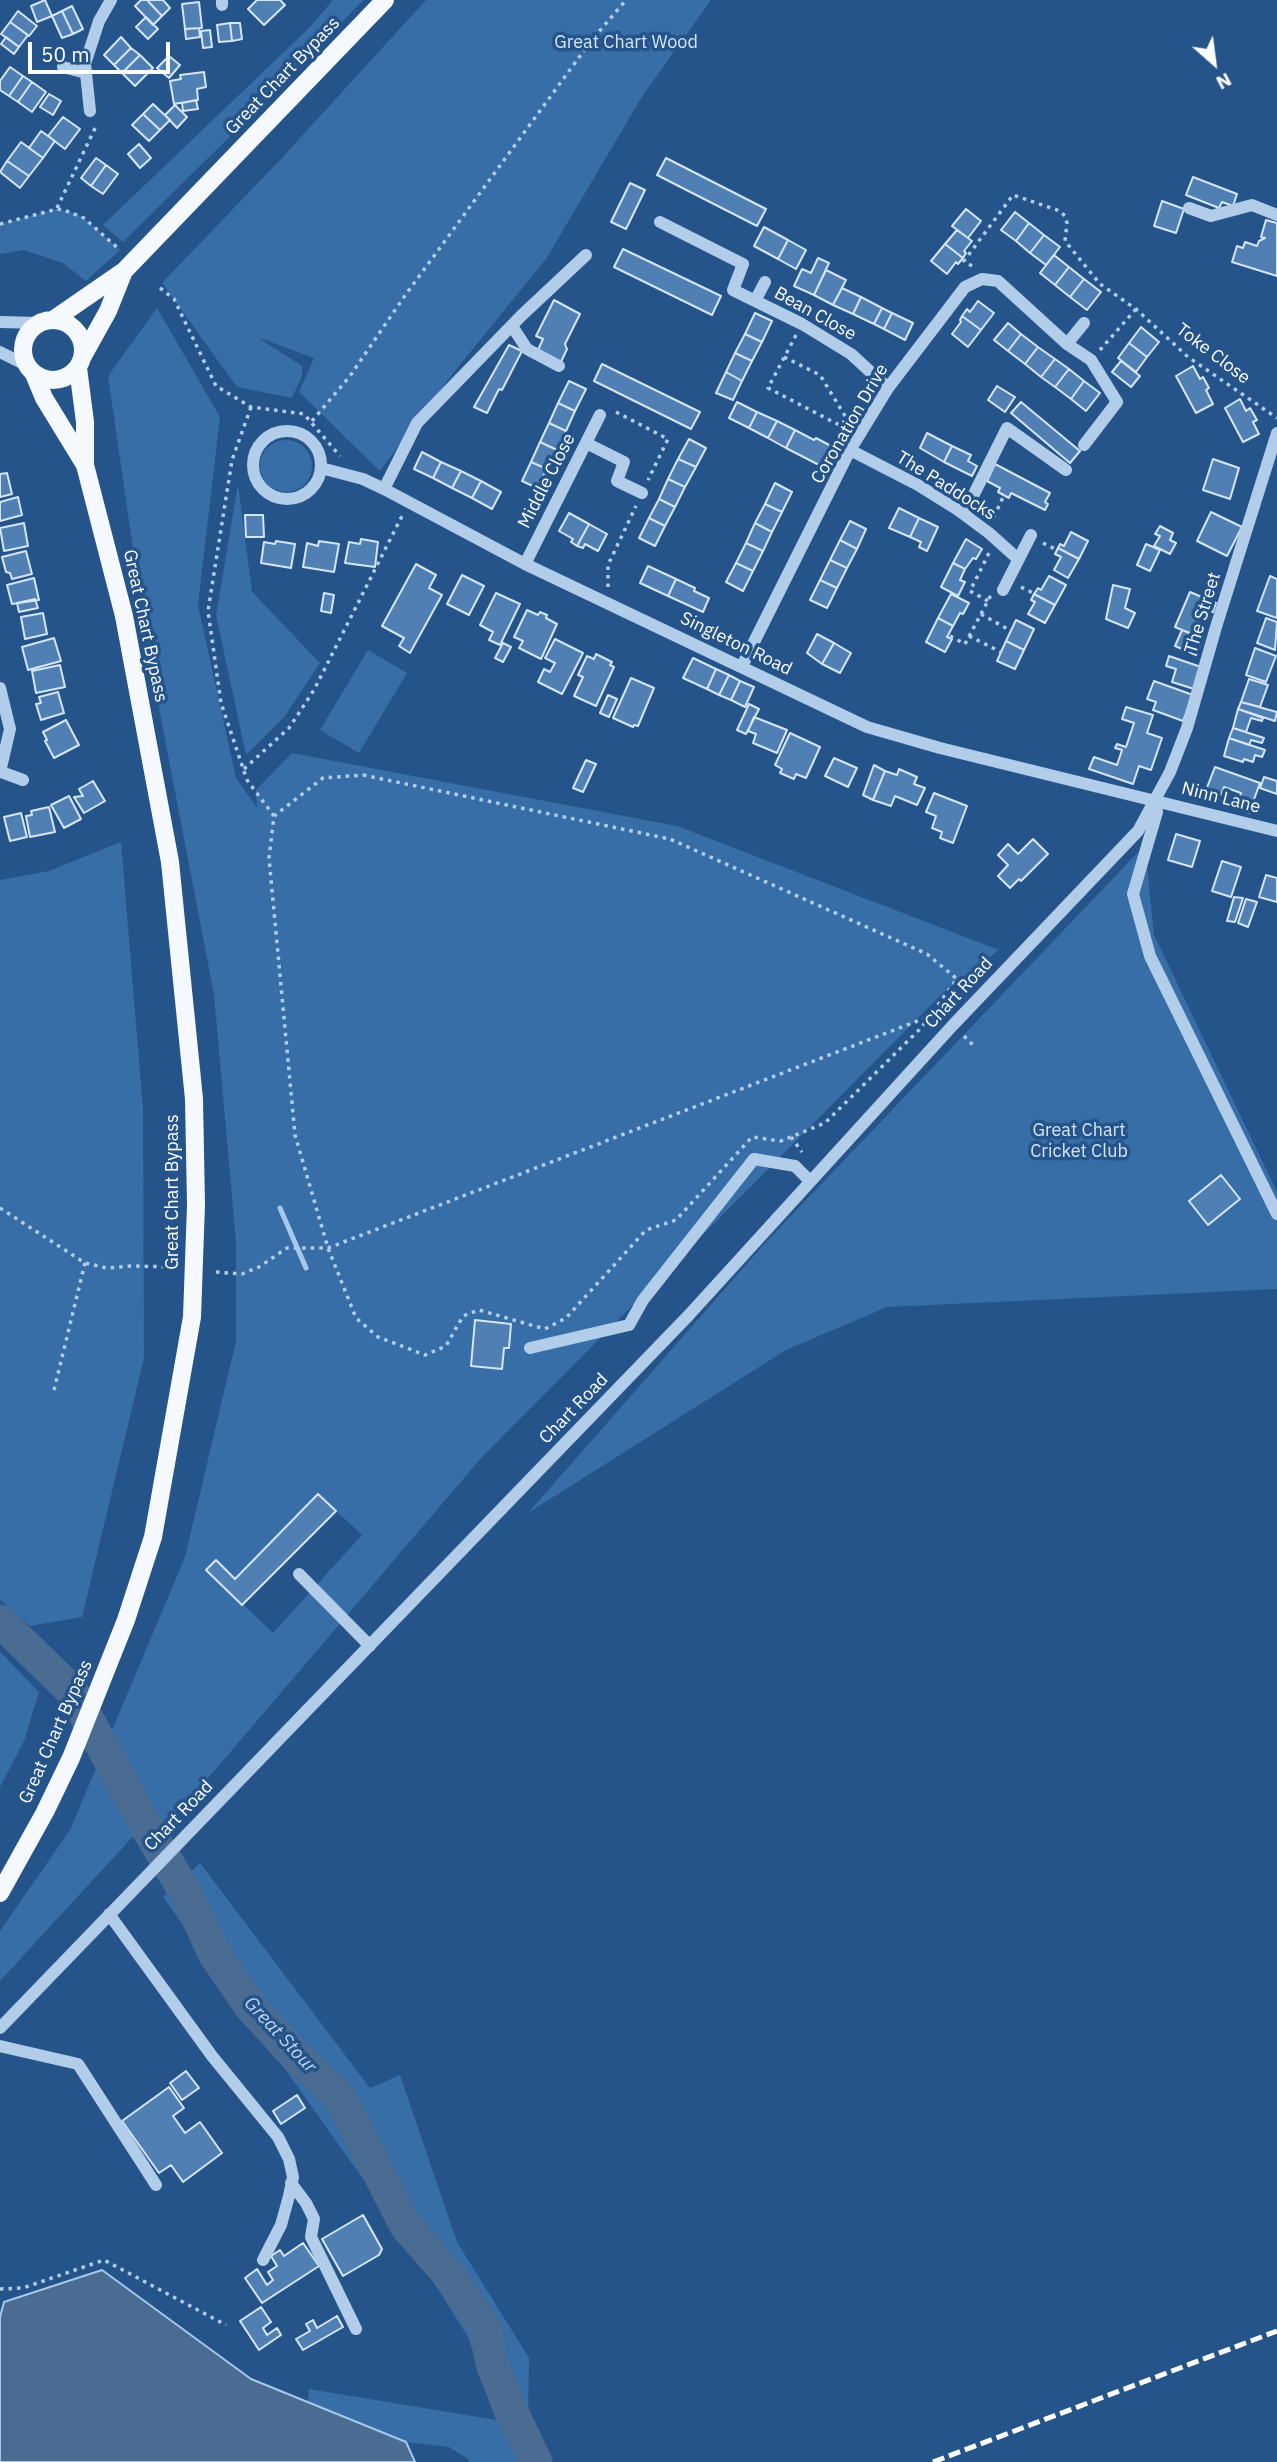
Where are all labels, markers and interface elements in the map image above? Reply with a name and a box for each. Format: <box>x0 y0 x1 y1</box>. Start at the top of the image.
street label: Great Chart Bypass <box>221 13 345 139</box>
scale bar <box>32 28 173 72</box>
north arrow <box>1179 28 1249 98</box>
park label: Great Chart Wood <box>554 32 698 54</box>
text: 50 m <box>41 40 90 68</box>
text: N <box>1212 68 1236 95</box>
street label: Bean Close <box>770 283 860 345</box>
street label: Toke Close <box>1172 319 1254 389</box>
street label: Coronation Drive <box>807 360 893 488</box>
street label: Middle Close <box>514 430 580 532</box>
street label: The Paddocks <box>892 447 1000 525</box>
street label: Great Chart Bypass <box>118 548 172 704</box>
street label: The Street <box>1180 570 1226 656</box>
street label: Singleton Road <box>677 608 795 680</box>
street label: Ninn Lane <box>1179 778 1263 818</box>
street label: Chart Road <box>921 953 997 1033</box>
street label: Great Chart Bypass <box>162 1114 184 1270</box>
park label: Great Chart Cricket Club <box>1030 1120 1128 1162</box>
street label: Chart Road <box>535 1369 613 1449</box>
street label: Great Chart Bypass <box>15 1657 97 1807</box>
street label: Chart Road <box>140 1776 218 1856</box>
water label: Great Stour <box>239 1992 321 2078</box>

